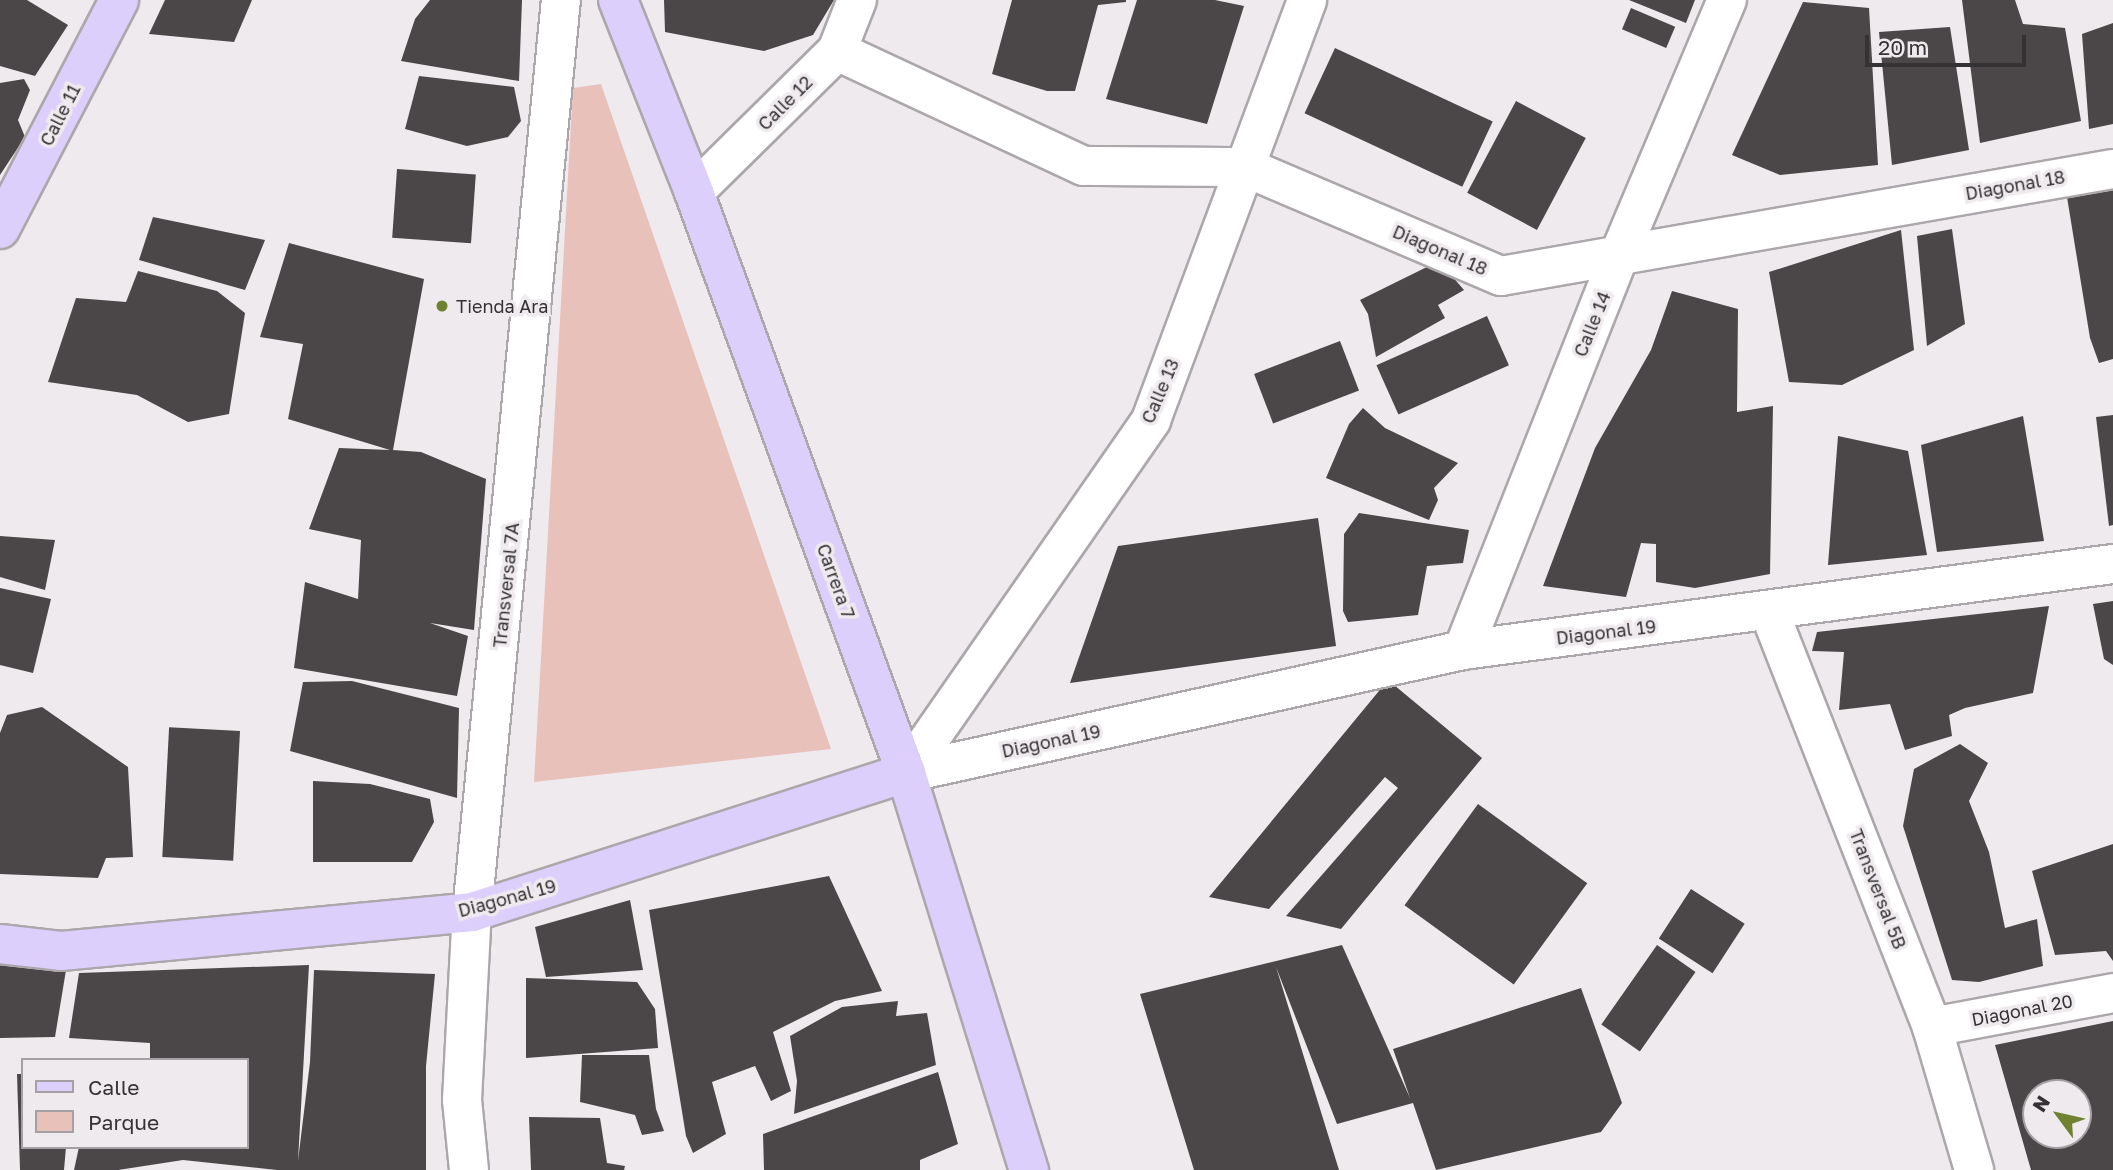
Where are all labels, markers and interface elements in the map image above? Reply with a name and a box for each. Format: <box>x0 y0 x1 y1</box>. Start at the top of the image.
scale bar <box>1868 21 2029 65</box>
text: 20 m <box>1878 34 1927 60</box>
street label: Calle 12 <box>753 71 817 135</box>
street label: Calle 11 <box>35 81 85 149</box>
street label: Diagonal 18 <box>1964 166 2066 204</box>
street label: Diagonal 18 <box>1389 220 1491 280</box>
street label: Calle 14 <box>1569 288 1615 360</box>
place label: Tienda Ara <box>456 295 548 317</box>
marker: Tienda Ara <box>434 298 450 314</box>
street label: Calle 13 <box>1137 356 1183 426</box>
street label: Transversal 7A <box>489 521 523 649</box>
street label: Carrera 7 <box>813 541 859 621</box>
street label: Diagonal 19 <box>1555 615 1657 649</box>
street label: Diagonal 19 <box>1000 720 1102 762</box>
street label: Transversal 5B <box>1845 826 1911 952</box>
street label: Diagonal 19 <box>456 875 558 921</box>
street label: Diagonal 20 <box>1970 990 2074 1030</box>
legend <box>21 1058 248 1149</box>
text: Calle <box>88 1074 140 1100</box>
north arrow <box>2022 1079 2092 1149</box>
text: N <box>2027 1091 2054 1116</box>
text: Parque <box>88 1109 159 1135</box>

